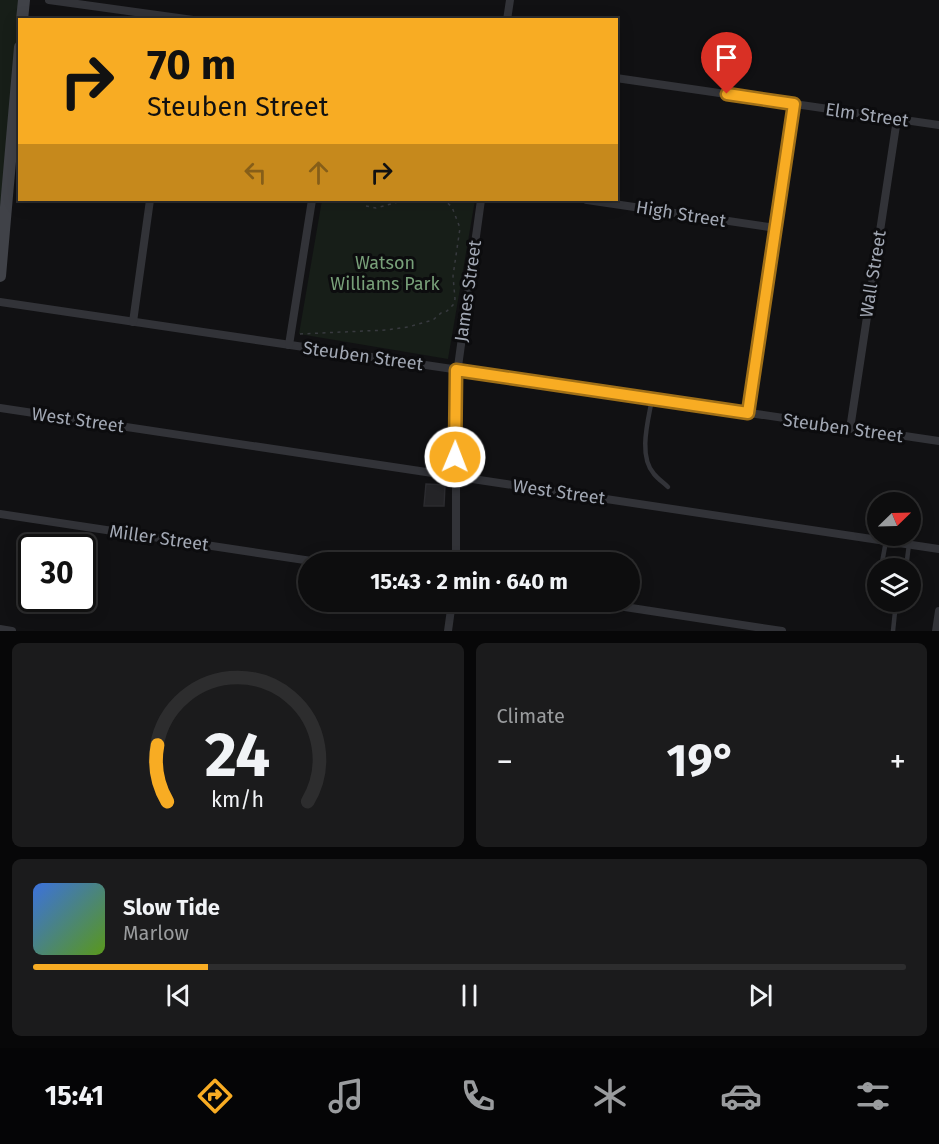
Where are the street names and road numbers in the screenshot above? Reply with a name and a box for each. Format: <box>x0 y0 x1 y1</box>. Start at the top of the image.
street label: Elm Street <box>824 98 911 132</box>
street label: High Street <box>634 196 728 232</box>
street label: Wall Street <box>855 228 891 319</box>
street label: James Street <box>450 238 486 343</box>
street label: Steuben Street <box>302 337 425 375</box>
street label: West Street <box>30 403 126 437</box>
street label: Steuben Street <box>782 409 905 447</box>
street label: West Street <box>511 475 607 509</box>
street label: Miller Street <box>108 520 210 556</box>

